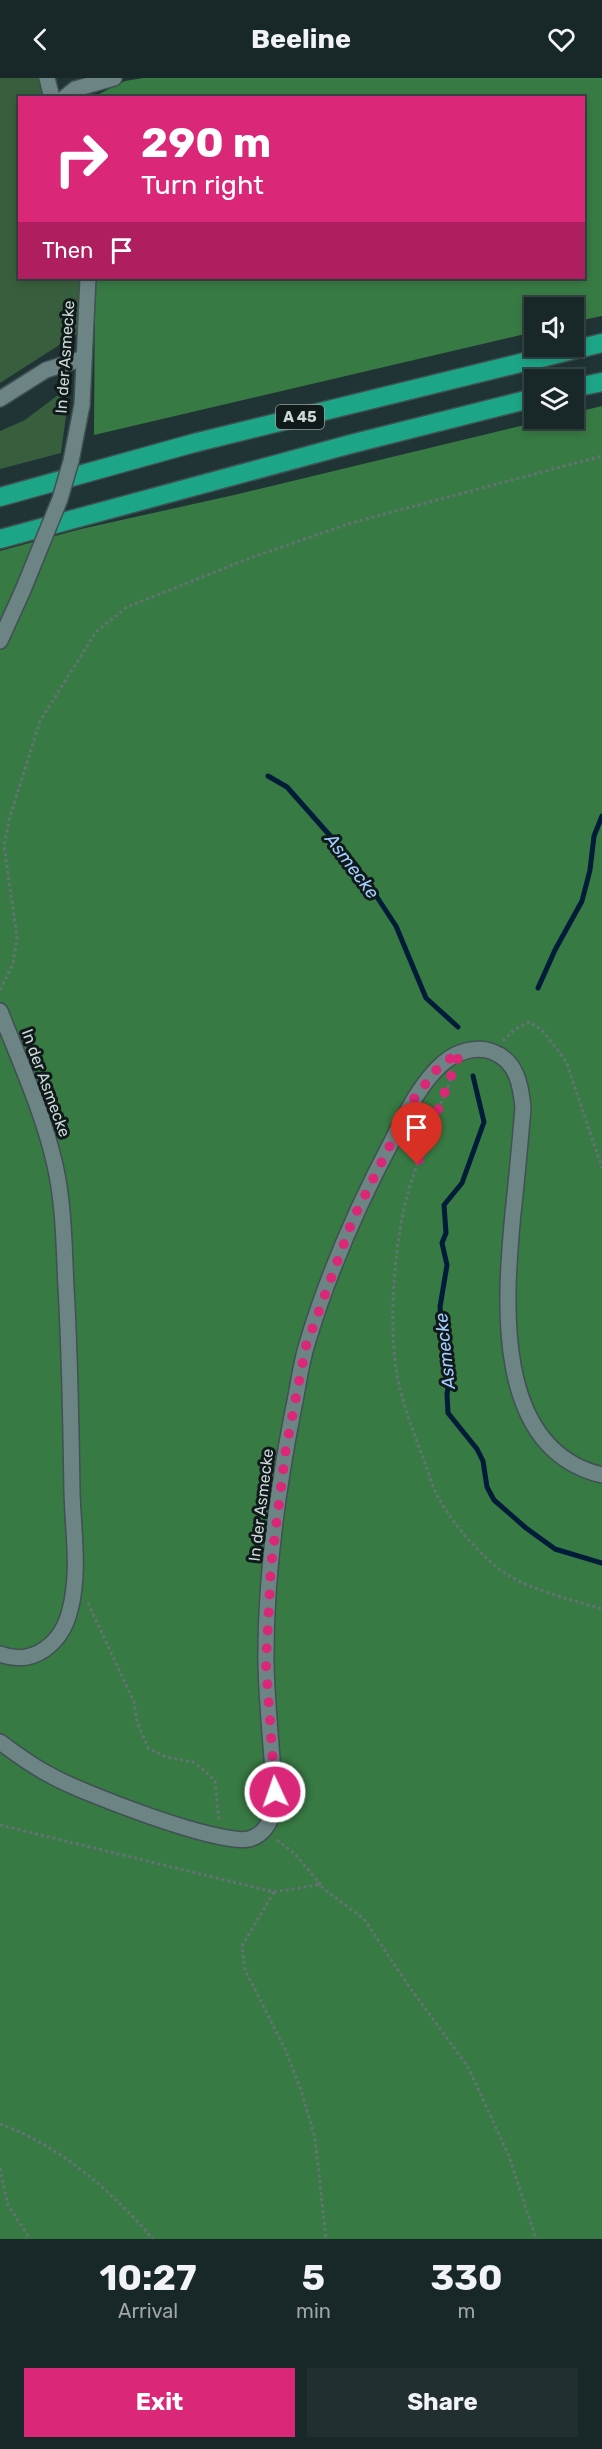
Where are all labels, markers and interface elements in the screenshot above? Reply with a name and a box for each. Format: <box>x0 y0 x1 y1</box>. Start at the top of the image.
icon: back <box>24 23 57 56</box>
text: Beeline <box>251 23 351 55</box>
icon: heart <box>545 23 578 56</box>
text: 290 m <box>141 118 271 168</box>
icon: right <box>42 120 120 198</box>
text: Turn right <box>141 169 264 201</box>
icon: arrive <box>105 234 138 267</box>
text: Then <box>42 237 93 264</box>
map controls <box>524 297 584 429</box>
button: sound <box>524 297 584 357</box>
street label: In der Asmecke <box>52 300 78 414</box>
button: layers <box>524 369 584 429</box>
road number: A 45 <box>276 405 324 429</box>
water label: Asmecke <box>320 828 384 903</box>
street label: In der Asmecke <box>18 1026 74 1140</box>
pin <box>391 1102 442 1164</box>
icon: arrive <box>400 1111 433 1144</box>
water label: Asmecke <box>430 1312 460 1391</box>
street label: In der Asmecke <box>245 1448 277 1562</box>
position arrow <box>243 1760 307 1824</box>
text: 10:27 <box>100 2256 197 2299</box>
text: 5 <box>302 2256 325 2299</box>
text: 330 <box>430 2256 502 2299</box>
text: Arrival <box>118 2299 178 2323</box>
text: min <box>296 2299 331 2323</box>
text: m <box>458 2299 475 2323</box>
button: Exit <box>24 2368 295 2437</box>
button: Share <box>307 2368 578 2437</box>

